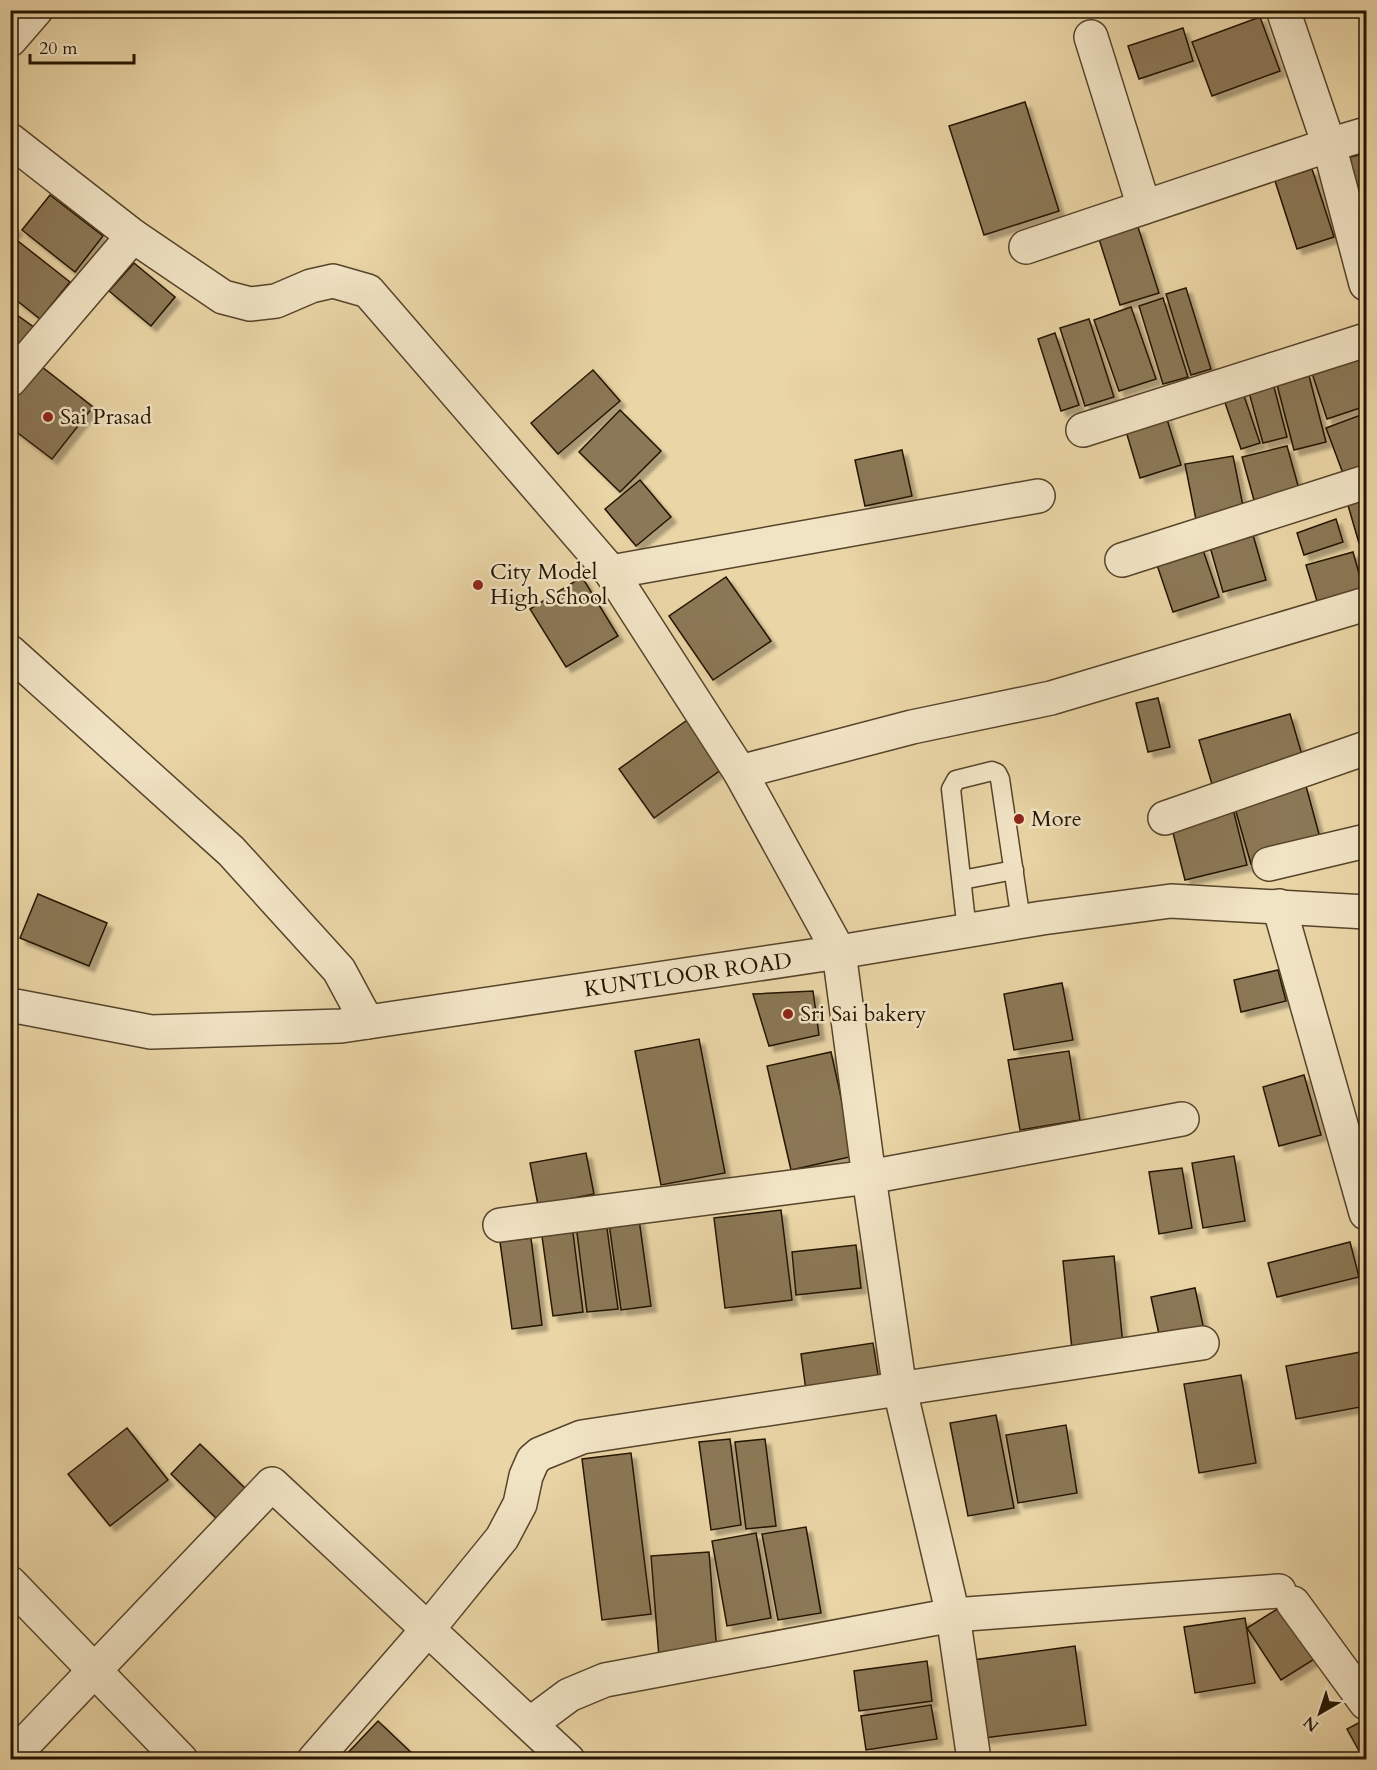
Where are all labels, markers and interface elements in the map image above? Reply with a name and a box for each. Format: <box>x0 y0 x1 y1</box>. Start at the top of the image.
scale bar <box>30 27 134 65</box>
text: 20 m <box>39 36 78 61</box>
place label: Sai Prasad <box>60 402 152 432</box>
marker: Sai Prasad <box>41 410 55 424</box>
place label: City Model High School <box>490 557 608 612</box>
marker: City Model High School <box>471 578 485 592</box>
place label: More <box>1031 804 1082 834</box>
marker: More <box>1012 812 1026 826</box>
street label: KUNTLOOR ROAD <box>582 946 794 1004</box>
place label: Sri Sai bakery <box>800 999 927 1029</box>
marker: Sri Sai bakery <box>781 1007 795 1021</box>
north arrow <box>1290 1683 1350 1743</box>
text: N <box>1299 1711 1324 1737</box>

